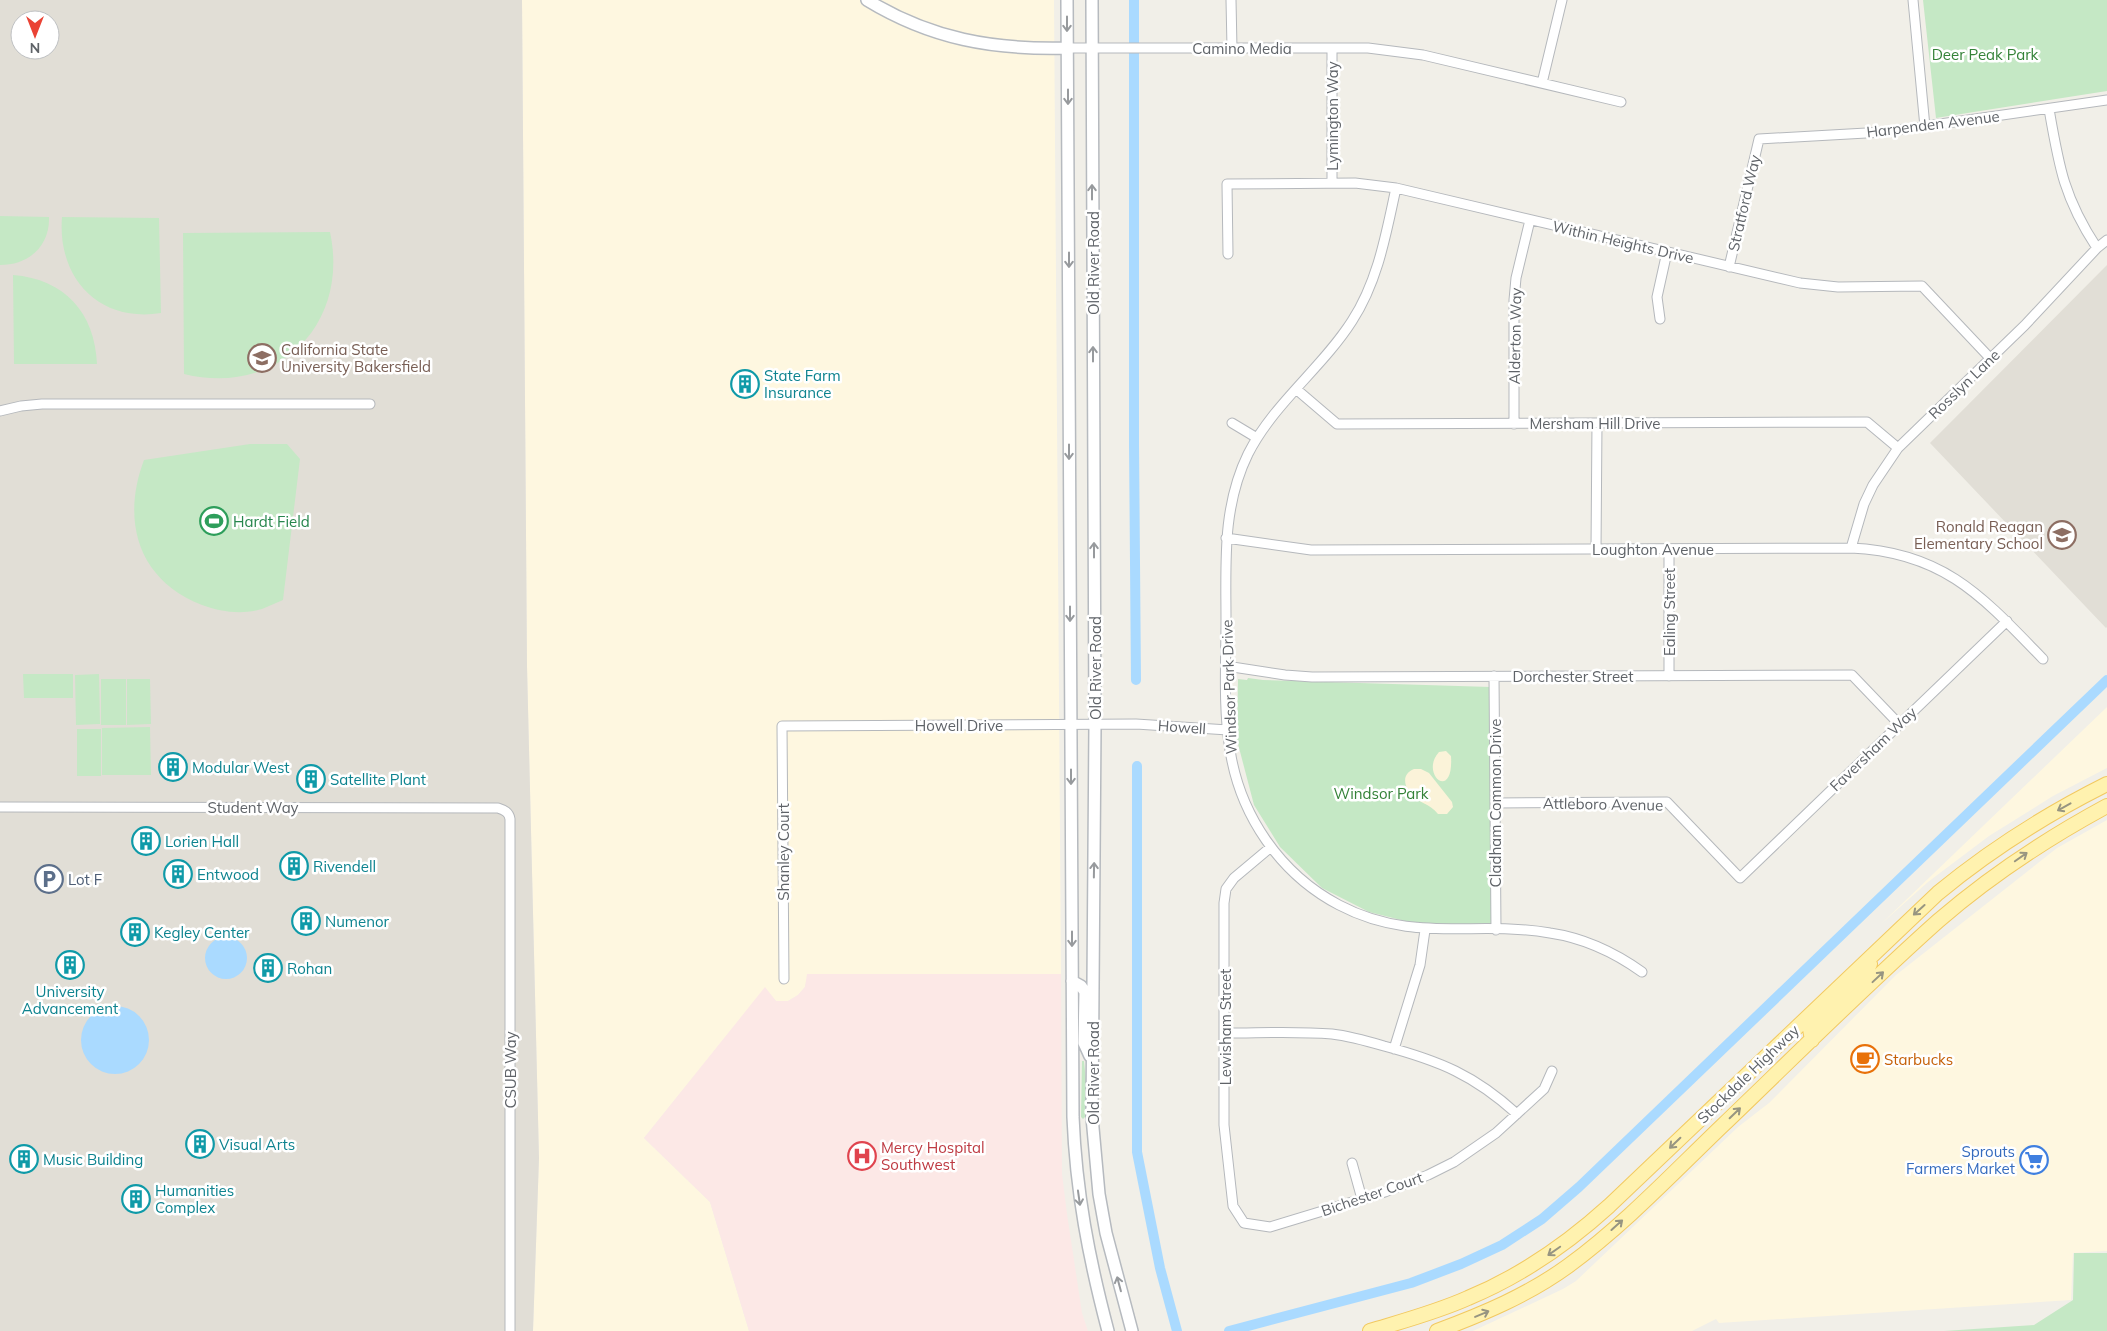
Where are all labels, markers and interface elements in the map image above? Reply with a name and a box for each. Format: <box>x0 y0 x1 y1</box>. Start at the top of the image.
north arrow <box>10 10 60 60</box>
one-way arrow <box>1062 16 1072 32</box>
text: N <box>30 39 40 57</box>
street label: Camino Media <box>1192 39 1292 58</box>
park label: Deer Peak Park <box>1932 45 2039 64</box>
street label: Lymington Way <box>1323 61 1342 171</box>
one-way arrow <box>1063 88 1073 105</box>
street label: Harpenden Avenue <box>1865 106 2001 142</box>
street label: Stratford Way <box>1724 153 1764 253</box>
one-way arrow <box>1087 184 1097 200</box>
street label: Old River Road <box>1084 211 1103 315</box>
street label: Within Heights Drive <box>1550 216 1696 268</box>
one-way arrow <box>1064 251 1074 267</box>
street label: Alderton Way <box>1505 287 1525 385</box>
place label: California State University Bakersfield <box>281 340 431 376</box>
school or university icon: California State University Bakersfield <box>247 343 277 373</box>
street label: Rosslyn Lane <box>1924 345 2004 423</box>
one-way arrow <box>1088 347 1098 363</box>
place label: State Farm Insurance <box>764 366 841 402</box>
building icon: State Farm Insurance <box>730 369 760 399</box>
street label: Mersham Hill Drive <box>1529 414 1661 433</box>
one-way arrow <box>1064 443 1074 459</box>
sports icon: Hardt Field <box>199 506 229 536</box>
place label: Hardt Field <box>233 512 310 531</box>
place label: Ronald Reagan Elementary School <box>1914 517 2043 553</box>
school or university icon: Ronald Reagan Elementary School <box>2047 520 2077 550</box>
street label: Loughton Avenue <box>1592 540 1714 559</box>
one-way arrow <box>1089 543 1099 559</box>
street label: Ealing Street <box>1660 568 1679 656</box>
one-way arrow <box>1065 606 1075 622</box>
street label: Old River Road <box>1086 616 1105 720</box>
street label: Windsor Park Drive <box>1217 619 1241 755</box>
street label: Dorchester Street <box>1512 667 1634 686</box>
street label: Faversham Way <box>1826 703 1920 795</box>
street label: Howell Drive <box>915 716 1003 735</box>
street label: Howell <box>1157 716 1207 738</box>
street label: Cladham Common Drive <box>1486 719 1505 887</box>
building icon: Modular West <box>158 752 188 782</box>
place label: Modular West <box>192 758 290 777</box>
building icon: Satellite Plant <box>296 764 326 794</box>
one-way arrow <box>1066 768 1076 784</box>
place label: Satellite Plant <box>330 770 426 789</box>
park label: Windsor Park <box>1334 784 1429 803</box>
street label: Attleboro Avenue <box>1543 793 1663 815</box>
street label: Student Way <box>207 798 299 817</box>
street label: Shanley Court <box>774 803 793 901</box>
one-way arrow <box>2057 803 2072 812</box>
building icon: Lorien Hall <box>131 826 161 856</box>
place label: Lorien Hall <box>165 832 239 851</box>
building icon: Rivendell <box>279 851 309 881</box>
one-way arrow <box>2014 852 2028 862</box>
place label: Rivendell <box>313 857 376 876</box>
building icon: Entwood <box>163 859 193 889</box>
one-way arrow <box>1089 863 1099 879</box>
parking icon: Lot F <box>34 864 64 894</box>
place label: Entwood <box>197 865 259 884</box>
place label: Lot F <box>68 870 102 889</box>
one-way arrow <box>1913 904 1926 916</box>
building icon: Numenor <box>291 906 321 936</box>
place label: Numenor <box>325 912 390 931</box>
building icon: Kegley Center <box>120 917 150 947</box>
place label: Kegley Center <box>154 923 250 942</box>
one-way arrow <box>1067 930 1077 947</box>
building icon: University Advancement <box>55 950 85 980</box>
building icon: Rohan <box>253 953 283 983</box>
place label: Rohan <box>287 959 332 978</box>
street label: Lewisham Street <box>1216 969 1235 1085</box>
one-way arrow <box>1872 971 1885 983</box>
place label: University Advancement <box>22 982 118 1018</box>
street label: Old River Road <box>1084 1021 1103 1125</box>
street label: Stockdale Highway <box>1693 1021 1803 1127</box>
street label: CSUB Way <box>501 1031 520 1109</box>
cafe icon: Starbucks <box>1850 1044 1880 1074</box>
place label: Starbucks <box>1884 1050 1953 1069</box>
one-way arrow <box>1729 1107 1742 1119</box>
building icon: Visual Arts <box>185 1129 215 1159</box>
place label: Visual Arts <box>219 1135 295 1154</box>
one-way arrow <box>1669 1137 1682 1149</box>
place label: Mercy Hospital Southwest <box>881 1138 985 1174</box>
hospital icon: Mercy Hospital Southwest <box>847 1141 877 1171</box>
place label: Sprouts Farmers Market <box>1906 1142 2015 1178</box>
building icon: Music Building <box>9 1144 39 1174</box>
supermarket icon: Sprouts Farmers Market <box>2019 1145 2049 1175</box>
place label: Music Building <box>43 1150 143 1169</box>
street label: Bichester Court <box>1319 1168 1425 1220</box>
place label: Humanities Complex <box>155 1181 234 1217</box>
building icon: Humanities Complex <box>121 1184 151 1214</box>
one-way arrow <box>1074 1189 1084 1205</box>
one-way arrow <box>1611 1219 1624 1231</box>
one-way arrow <box>1547 1246 1561 1256</box>
one-way arrow <box>1114 1276 1124 1292</box>
one-way arrow <box>1474 1308 1489 1318</box>

